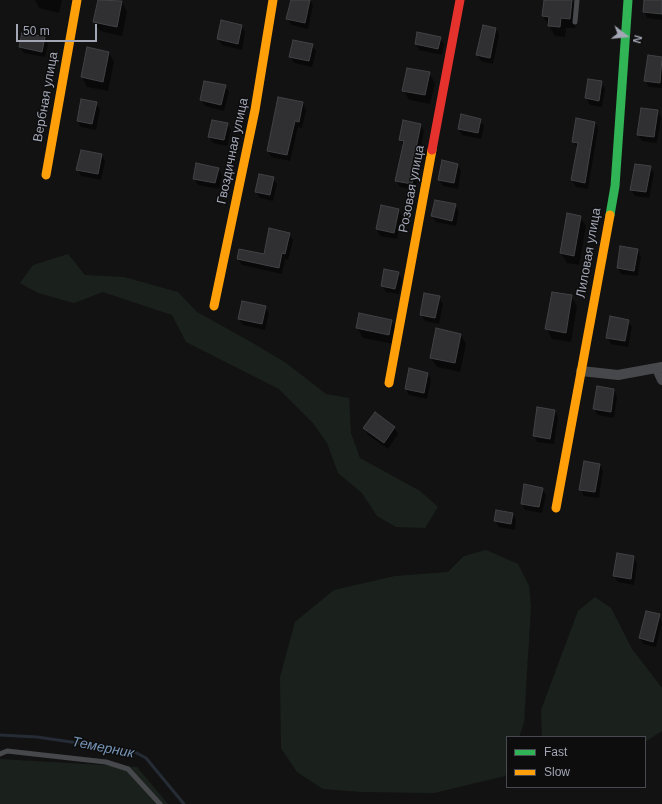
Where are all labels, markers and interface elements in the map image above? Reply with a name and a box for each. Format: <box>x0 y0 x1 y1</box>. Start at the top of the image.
scale bar <box>18 16 99 42</box>
north arrow <box>606 16 646 56</box>
text: 50 m <box>23 24 50 38</box>
text: N <box>631 34 644 45</box>
street label: Вербная улица <box>30 51 62 143</box>
street label: Гвоздичная улица <box>214 96 252 206</box>
street label: Розовая улица <box>396 144 428 234</box>
street label: Лиловая улица <box>573 207 605 299</box>
water label: Темерник <box>70 734 136 762</box>
legend <box>506 736 646 788</box>
text: Fast <box>544 745 567 759</box>
text: Slow <box>544 765 570 779</box>

